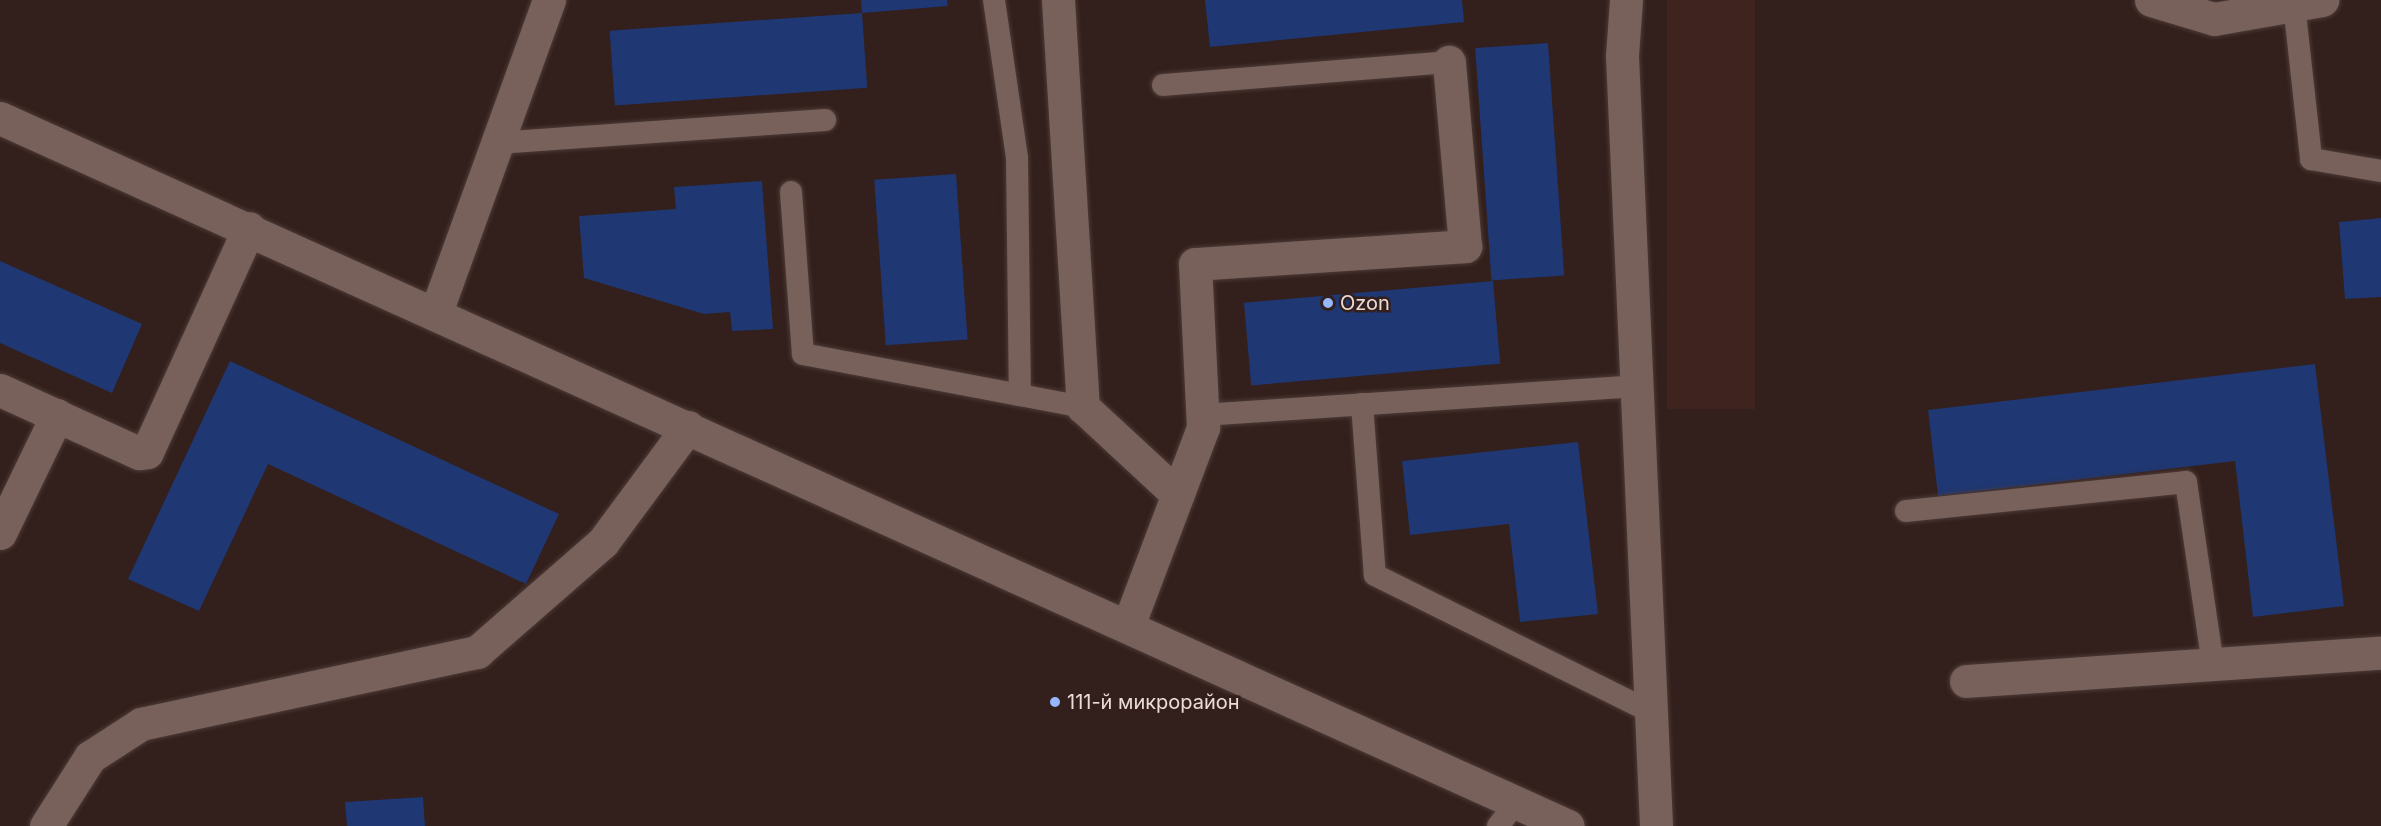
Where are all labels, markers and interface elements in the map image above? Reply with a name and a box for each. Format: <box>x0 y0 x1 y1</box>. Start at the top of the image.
place label: Ozon <box>1340 291 1390 315</box>
marker: Ozon <box>1321 296 1335 310</box>
place label: 111-й микрорайон <box>1067 690 1240 714</box>
marker: 111-й микрорайон <box>1048 695 1062 709</box>

